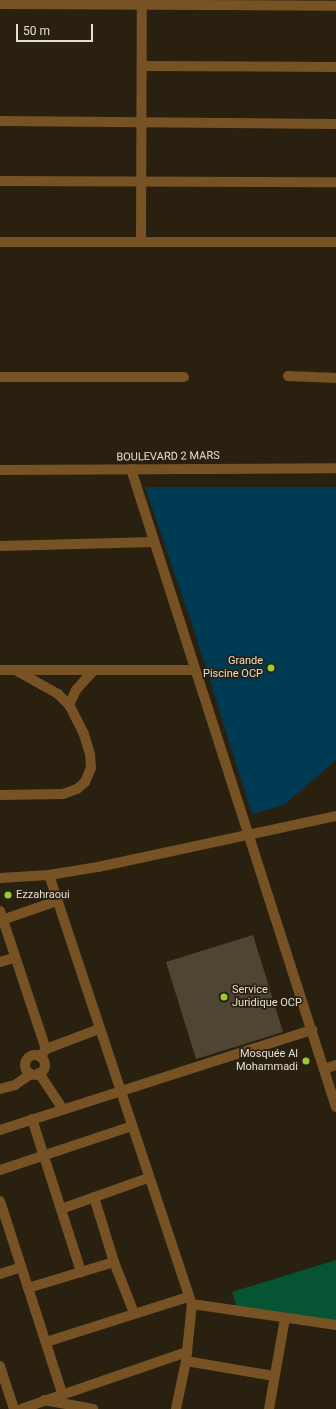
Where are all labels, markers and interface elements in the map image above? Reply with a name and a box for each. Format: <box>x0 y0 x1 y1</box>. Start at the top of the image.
scale bar <box>18 16 95 42</box>
text: 50 m <box>23 24 50 38</box>
street label: BOULEVARD 2 MARS <box>116 449 220 465</box>
place label: Grande Piscine OCP <box>203 655 263 681</box>
marker: Grande Piscine OCP <box>266 663 276 673</box>
place label: Ezzahraoui <box>16 888 70 902</box>
marker: Ezzahraoui <box>3 890 13 900</box>
place label: Service Juridique OCP <box>232 984 302 1010</box>
marker: Service Juridique OCP <box>219 992 229 1002</box>
place label: Mosquée Al Mohammadi <box>236 1048 298 1074</box>
marker: Mosquée Al Mohammadi <box>301 1056 311 1066</box>

